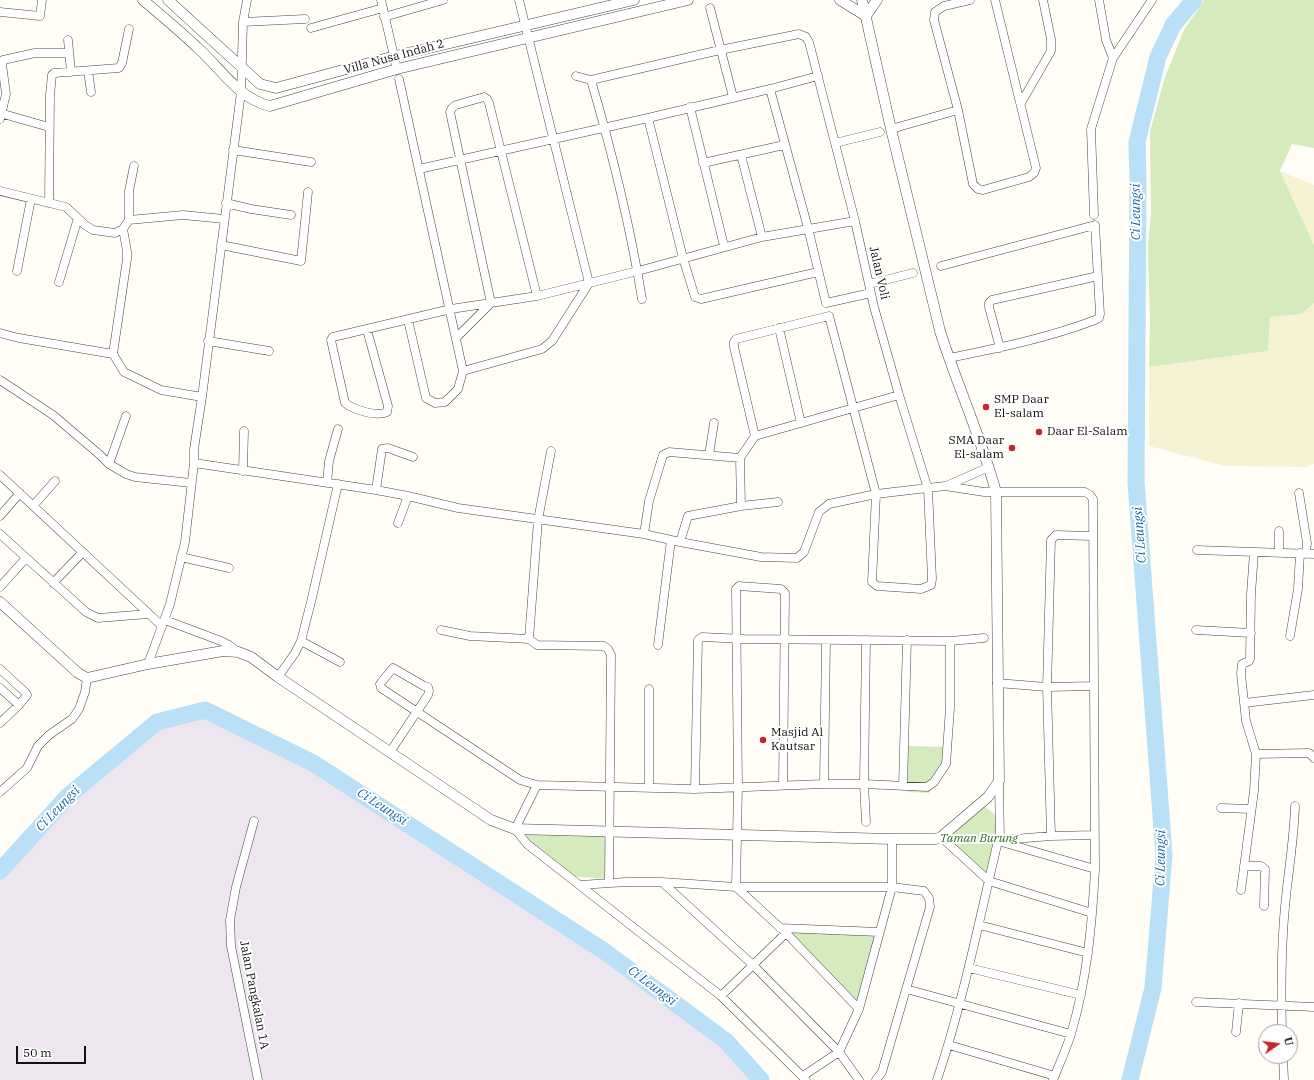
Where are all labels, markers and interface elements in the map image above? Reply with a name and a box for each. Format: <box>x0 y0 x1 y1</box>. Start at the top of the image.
street label: Villa Nusa Indah 2 <box>342 37 446 77</box>
water label: Ci Leungsi <box>1128 184 1144 240</box>
street label: Jalan Voli <box>866 245 892 301</box>
place label: SMP Daar El-salam <box>994 393 1049 421</box>
marker: SMP Daar El-salam <box>981 402 991 412</box>
place label: Daar El-Salam <box>1047 425 1128 439</box>
marker: Daar El-Salam <box>1034 427 1044 437</box>
place label: SMA Daar El-salam <box>949 434 1004 462</box>
marker: SMA Daar El-salam <box>1007 443 1017 453</box>
water label: Ci Leungsi <box>1130 506 1150 564</box>
place label: Masjid Al Kautsar <box>771 726 823 754</box>
marker: Masjid Al Kautsar <box>758 735 768 745</box>
water label: Ci Leungsi <box>33 783 83 835</box>
water label: Ci Leungsi <box>354 785 410 829</box>
water label: Ci Leungsi <box>1153 830 1169 886</box>
park label: Taman Burung <box>940 832 1018 846</box>
street label: Jalan Pangkalan 1A <box>236 940 272 1050</box>
water label: Ci Leungsi <box>625 963 679 1009</box>
north arrow <box>1258 1024 1298 1064</box>
text: U <box>1281 1036 1296 1047</box>
scale bar <box>18 1038 88 1064</box>
text: 50 m <box>23 1045 52 1060</box>

